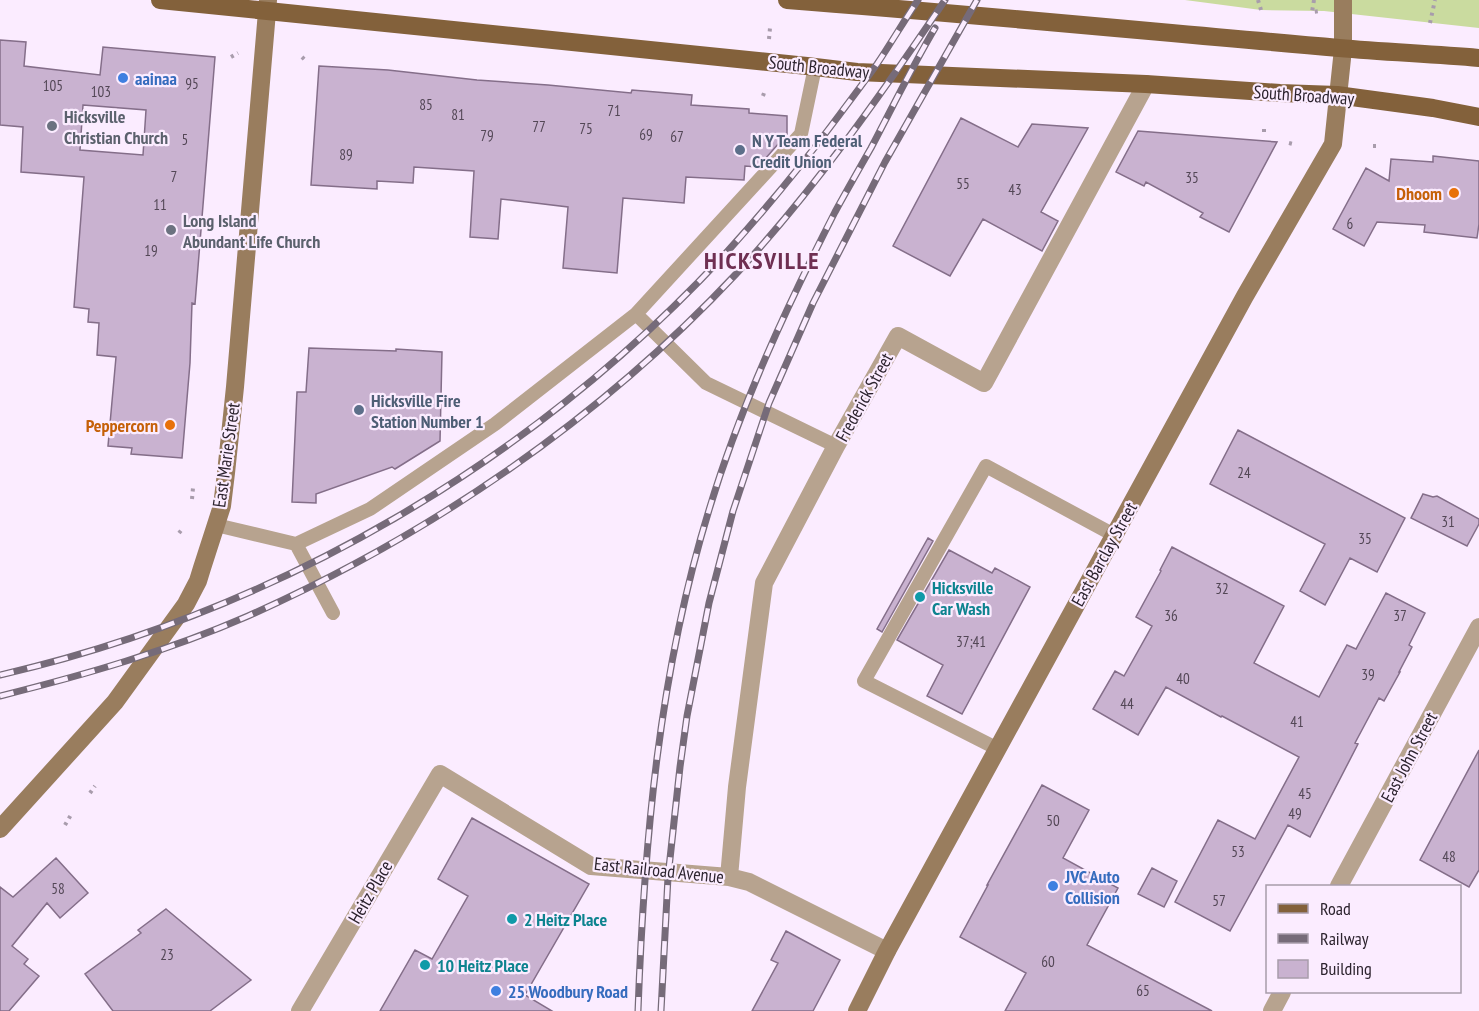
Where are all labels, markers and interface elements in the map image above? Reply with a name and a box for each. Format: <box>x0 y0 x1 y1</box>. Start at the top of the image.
street label: South Broadway <box>768 50 871 84</box>
place label: aainaa <box>135 67 177 90</box>
marker: aainaa <box>116 71 130 85</box>
house number: 95 <box>185 74 199 93</box>
house number: 105 <box>43 76 63 95</box>
street label: South Broadway <box>1253 80 1355 110</box>
house number: 103 <box>91 82 111 101</box>
house number: 85 <box>419 95 433 114</box>
house number: 71 <box>607 101 621 120</box>
place label: Hicksville Christian Church <box>64 105 168 149</box>
house number: 81 <box>451 105 465 124</box>
house number: 77 <box>532 117 546 136</box>
marker: Hicksville Christian Church <box>45 119 59 133</box>
house number: 75 <box>579 119 593 138</box>
house number: 69 <box>639 125 653 144</box>
house number: 79 <box>480 126 494 145</box>
house number: 67 <box>670 127 684 146</box>
place label: N Y Team Federal Credit Union <box>752 129 863 173</box>
house number: 5 <box>182 130 188 149</box>
marker: N Y Team Federal Credit Union <box>733 143 747 157</box>
house number: 89 <box>339 145 353 164</box>
house number: 7 <box>171 167 177 186</box>
house number: 35 <box>1185 168 1199 187</box>
house number: 55 <box>956 174 970 193</box>
house number: 43 <box>1008 180 1022 199</box>
place label: Dhoom <box>1396 182 1442 205</box>
marker: Dhoom <box>1447 186 1461 200</box>
house number: 11 <box>153 195 167 214</box>
place label: Long Island Abundant Life Church <box>182 209 320 253</box>
house number: 6 <box>1347 214 1354 233</box>
marker: Long Island Abundant Life Church <box>164 223 178 237</box>
house number: 19 <box>144 241 158 260</box>
district label: HICKSVILLE <box>704 245 820 276</box>
street label: Frederick Street <box>830 349 898 445</box>
place label: Hicksville Fire Station Number 1 <box>371 389 484 433</box>
street label: East Marie Street <box>207 401 245 509</box>
marker: Hicksville Fire Station Number 1 <box>352 403 366 417</box>
place label: Peppercorn <box>86 414 158 437</box>
marker: Peppercorn <box>163 418 177 432</box>
house number: 24 <box>1237 463 1251 482</box>
street label: East Barclay Street <box>1066 498 1142 610</box>
house number: 31 <box>1441 512 1455 531</box>
house number: 35 <box>1358 529 1372 548</box>
place label: Hicksville Car Wash <box>932 576 994 620</box>
house number: 32 <box>1215 579 1229 598</box>
marker: Hicksville Car Wash <box>913 590 927 604</box>
house number: 36 <box>1164 606 1178 625</box>
house number: 37 <box>1393 606 1407 625</box>
house number: 37;41 <box>956 632 986 651</box>
house number: 39 <box>1361 665 1375 684</box>
house number: 40 <box>1176 669 1190 688</box>
house number: 44 <box>1120 694 1134 713</box>
street label: East John Street <box>1376 708 1442 806</box>
house number: 41 <box>1290 712 1304 731</box>
house number: 45 <box>1298 784 1312 803</box>
house number: 49 <box>1288 804 1302 823</box>
house number: 50 <box>1046 811 1060 830</box>
house number: 53 <box>1231 842 1245 861</box>
house number: 48 <box>1442 847 1456 866</box>
street label: East Railroad Avenue <box>593 852 725 888</box>
street label: Heitz Place <box>343 856 397 928</box>
place label: JVC Auto Collision <box>1064 865 1120 909</box>
house number: 58 <box>51 879 65 898</box>
marker: JVC Auto Collision <box>1046 879 1060 893</box>
legend <box>1266 885 1461 993</box>
house number: 57 <box>1212 891 1226 910</box>
text: Road <box>1320 897 1351 920</box>
place label: 2 Heitz Place <box>524 908 607 931</box>
marker: 2 Heitz Place <box>505 912 519 926</box>
text: Railway <box>1320 927 1369 950</box>
house number: 23 <box>160 945 174 964</box>
house number: 60 <box>1041 952 1055 971</box>
place label: 10 Heitz Place <box>437 954 529 977</box>
text: Building <box>1320 957 1372 980</box>
marker: 10 Heitz Place <box>418 958 432 972</box>
place label: 25 Woodbury Road <box>508 980 628 1003</box>
house number: 65 <box>1136 981 1150 1000</box>
marker: 25 Woodbury Road <box>489 984 503 998</box>

